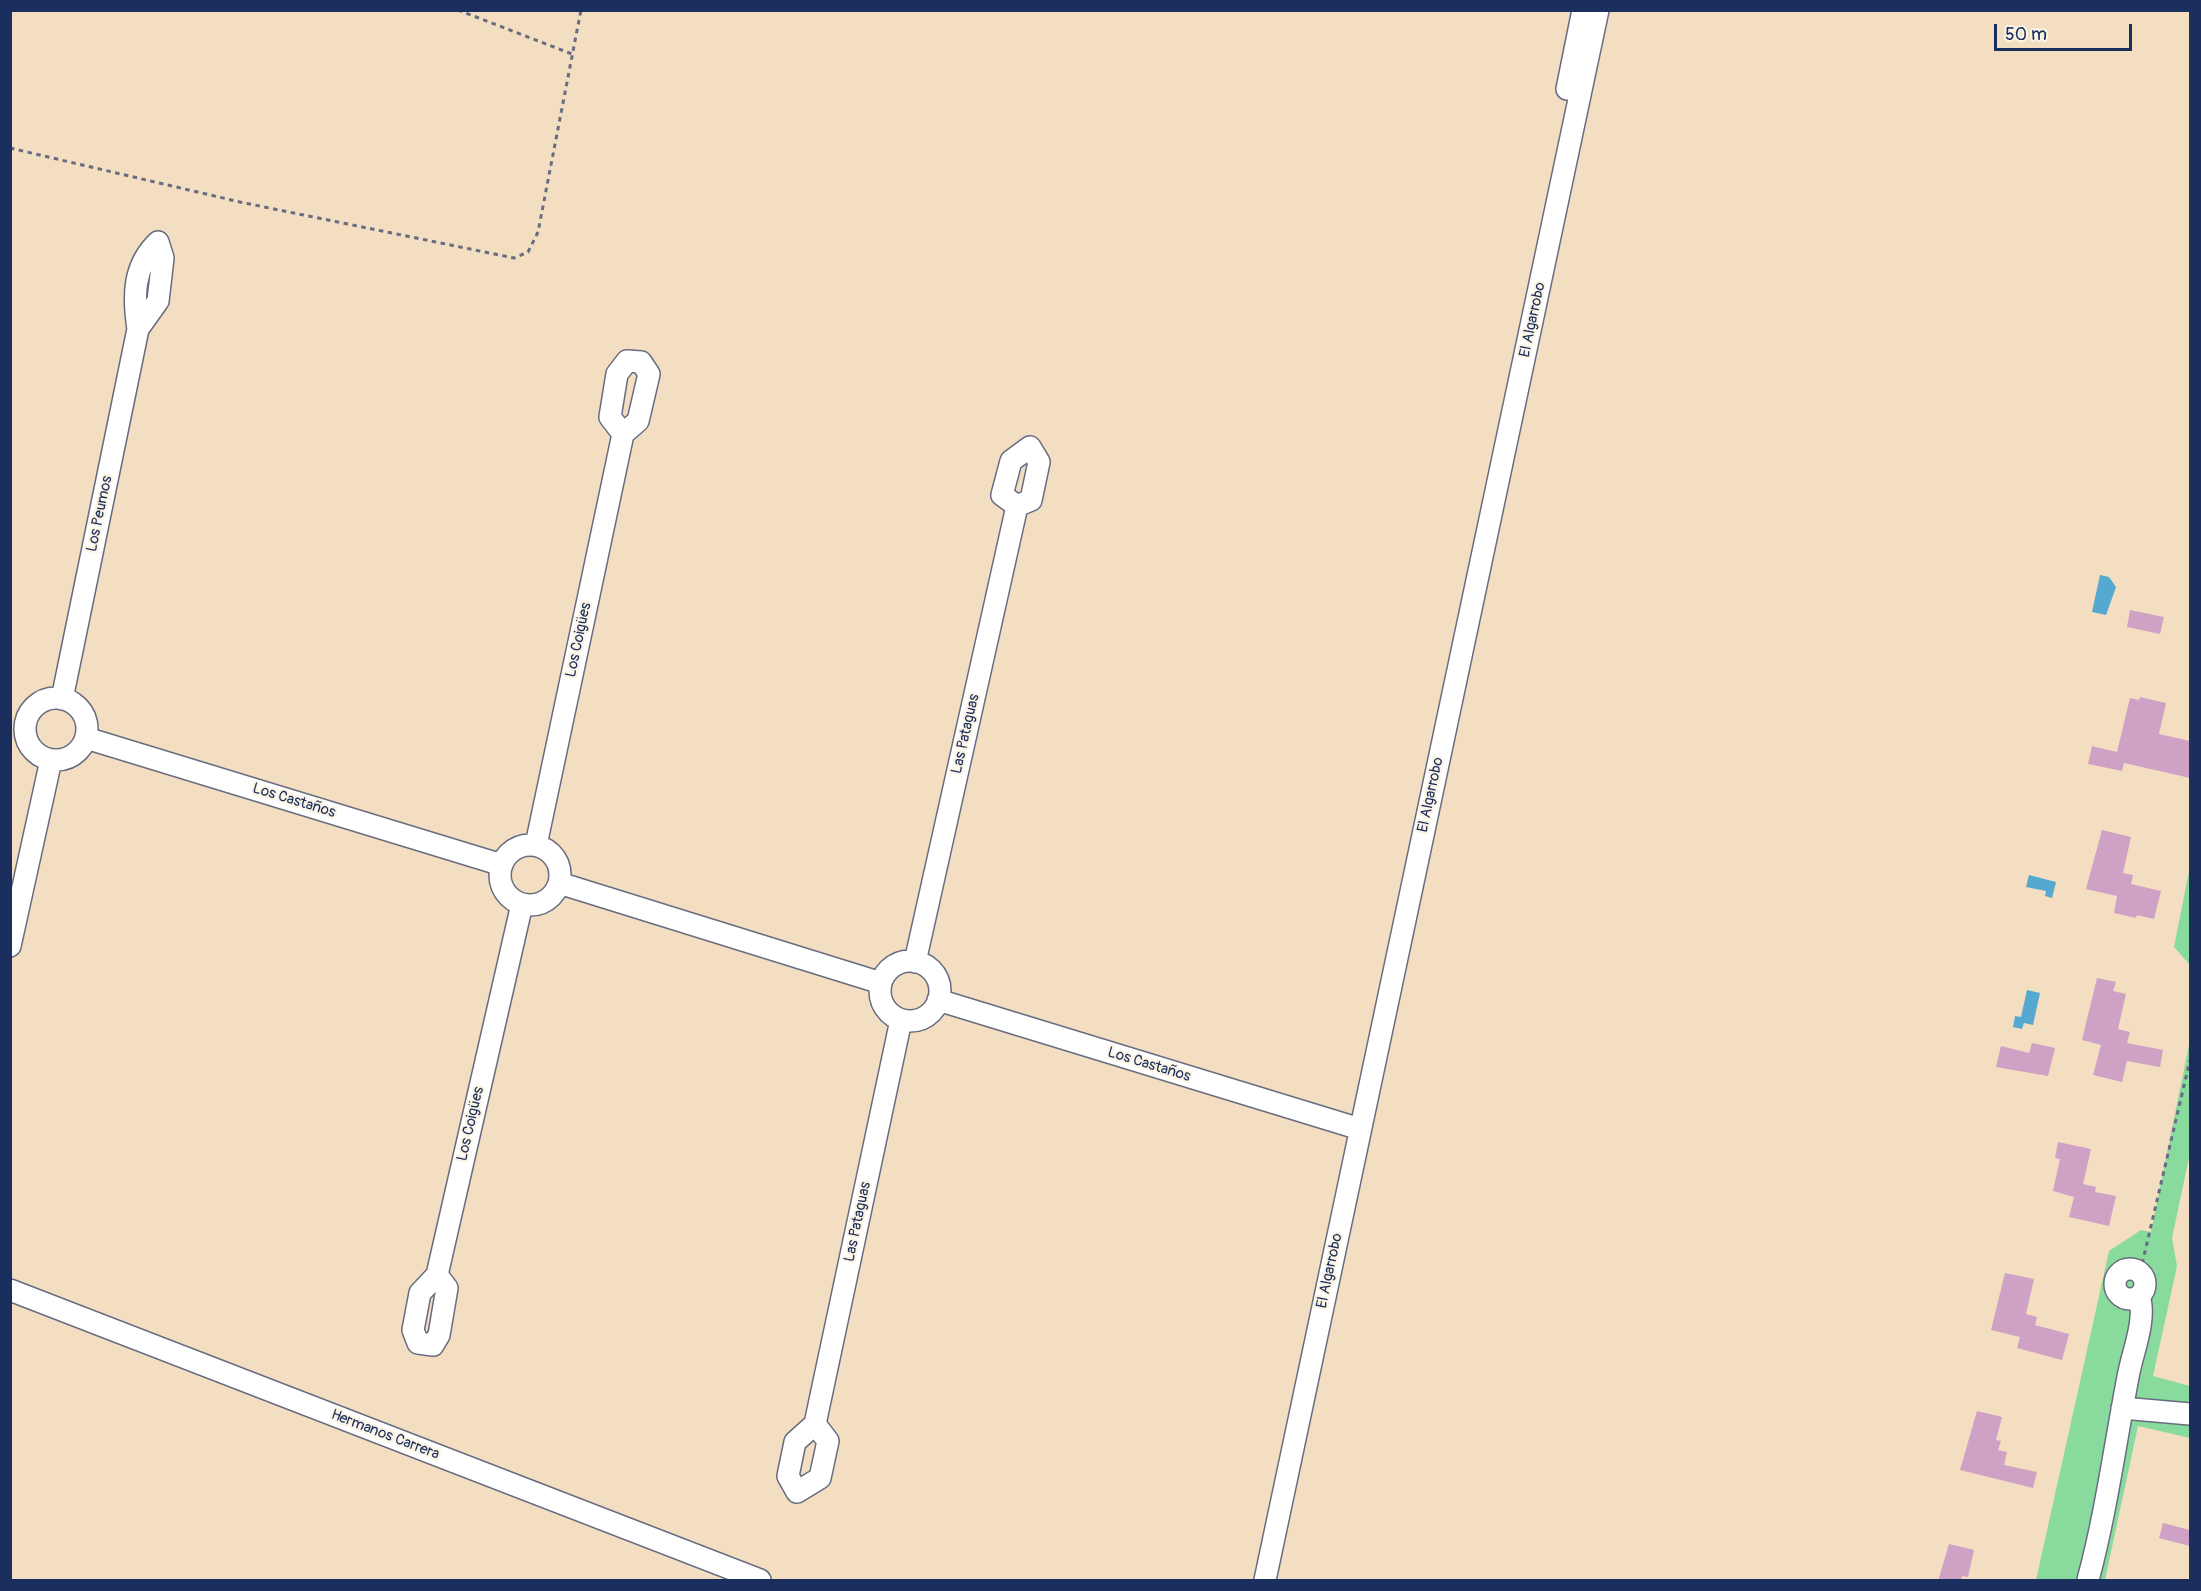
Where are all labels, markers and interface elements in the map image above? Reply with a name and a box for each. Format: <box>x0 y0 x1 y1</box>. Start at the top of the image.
scale bar <box>1997 12 2135 50</box>
text: 50 m <box>2005 23 2047 46</box>
street label: El Algarrobo <box>1516 281 1550 359</box>
street label: Los Peumos <box>83 474 117 554</box>
street label: Los Coigües <box>562 601 596 679</box>
street label: Las Pataguas <box>948 692 984 776</box>
street label: El Algarrobo <box>1414 756 1448 834</box>
street label: Los Castaños <box>250 780 338 822</box>
street label: Los Castaños <box>1105 1044 1193 1086</box>
street label: Los Coigües <box>454 1085 488 1163</box>
street label: Las Pataguas <box>841 1180 875 1264</box>
street label: El Algarrobo <box>1313 1232 1347 1310</box>
street label: Hermanos Carrera <box>328 1406 442 1464</box>

